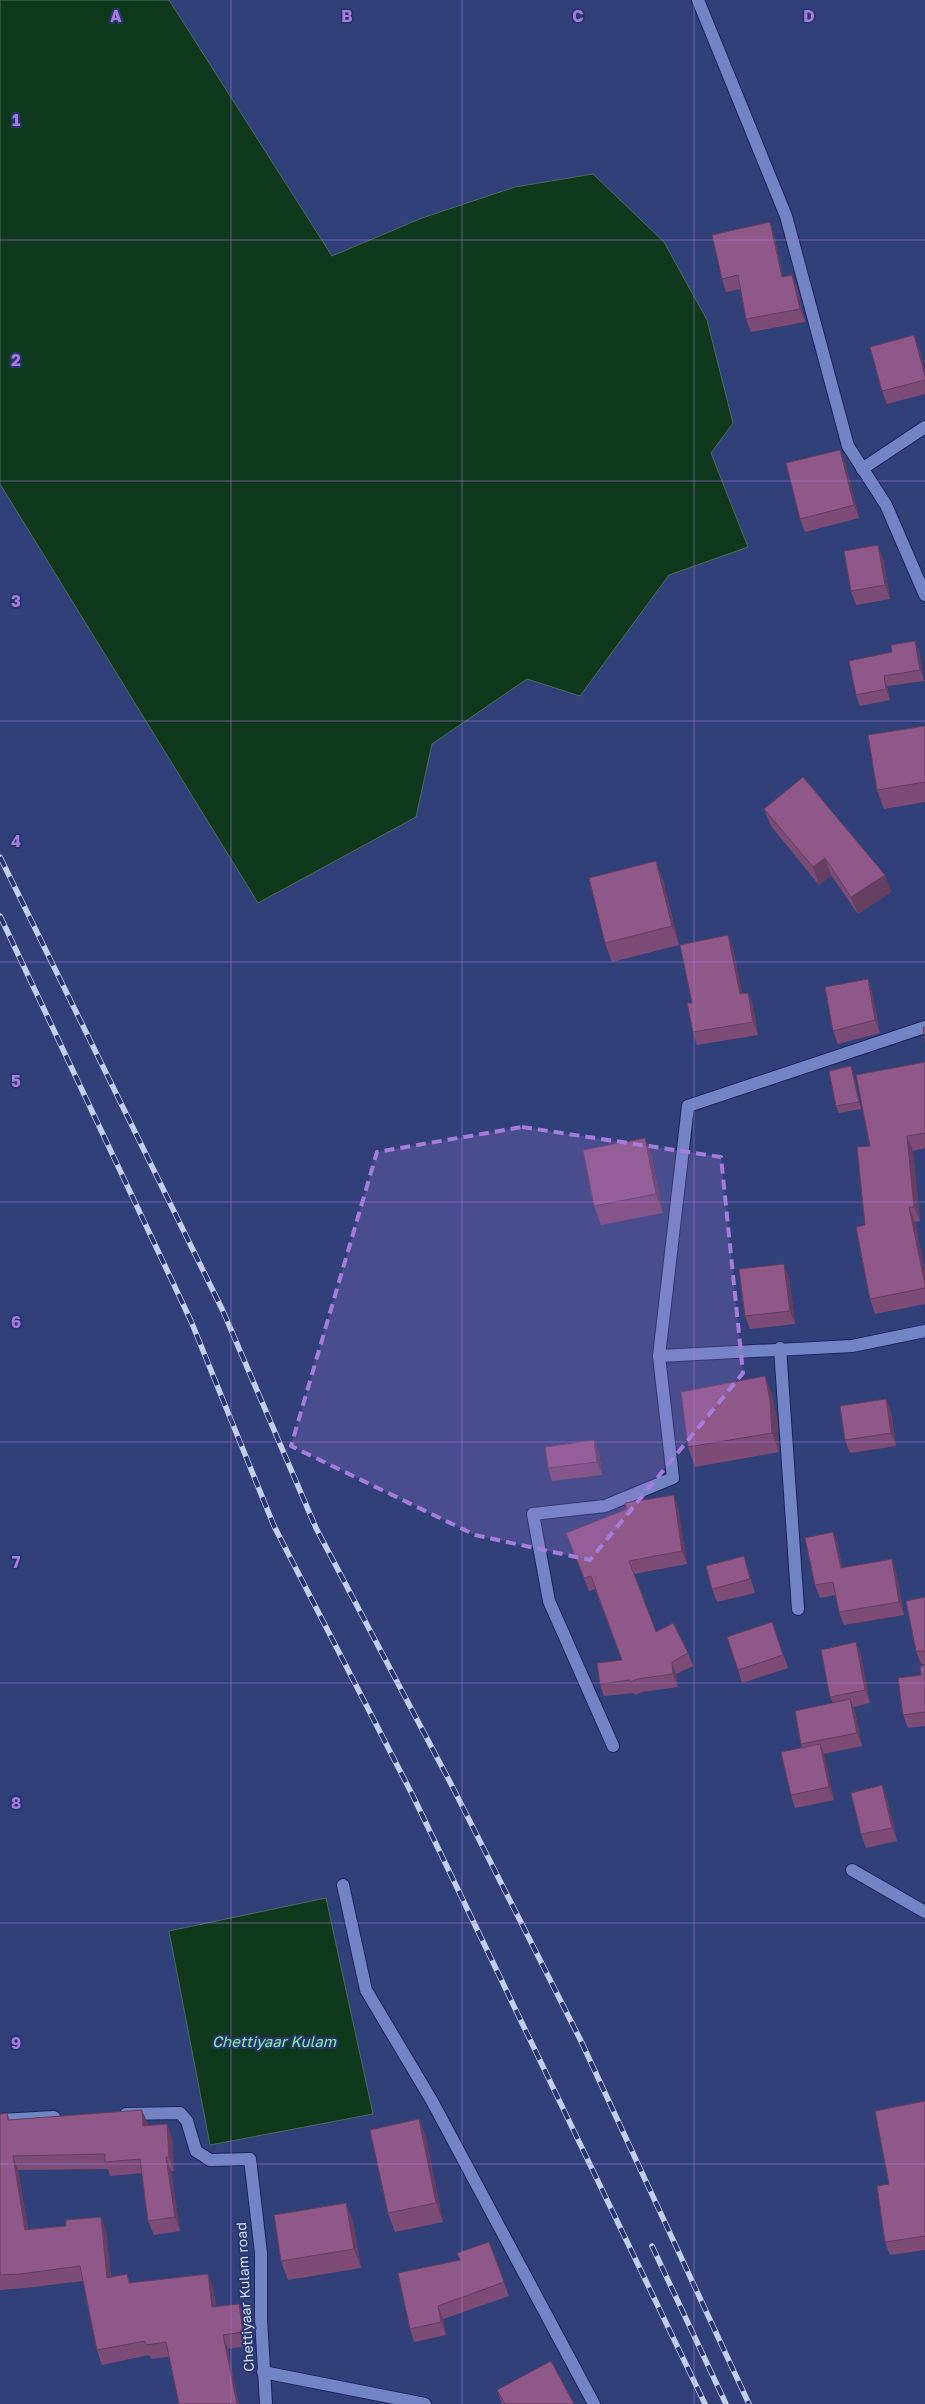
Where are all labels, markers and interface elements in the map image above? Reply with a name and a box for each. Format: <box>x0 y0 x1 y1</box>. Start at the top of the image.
text: A <box>110 6 122 26</box>
text: B <box>341 6 353 26</box>
text: C <box>572 6 584 26</box>
text: D <box>803 6 815 26</box>
text: 1 <box>12 110 20 130</box>
text: 2 <box>11 350 21 370</box>
text: 3 <box>11 591 21 611</box>
text: 4 <box>11 831 21 851</box>
text: 5 <box>11 1071 21 1091</box>
text: 6 <box>11 1312 21 1332</box>
text: 7 <box>12 1552 21 1572</box>
text: 8 <box>11 1793 21 1813</box>
water label: Chettiyaar Kulam <box>212 2032 337 2051</box>
text: 9 <box>11 2033 21 2053</box>
street label: Chettiyaar Kulam road <box>232 2222 257 2372</box>

